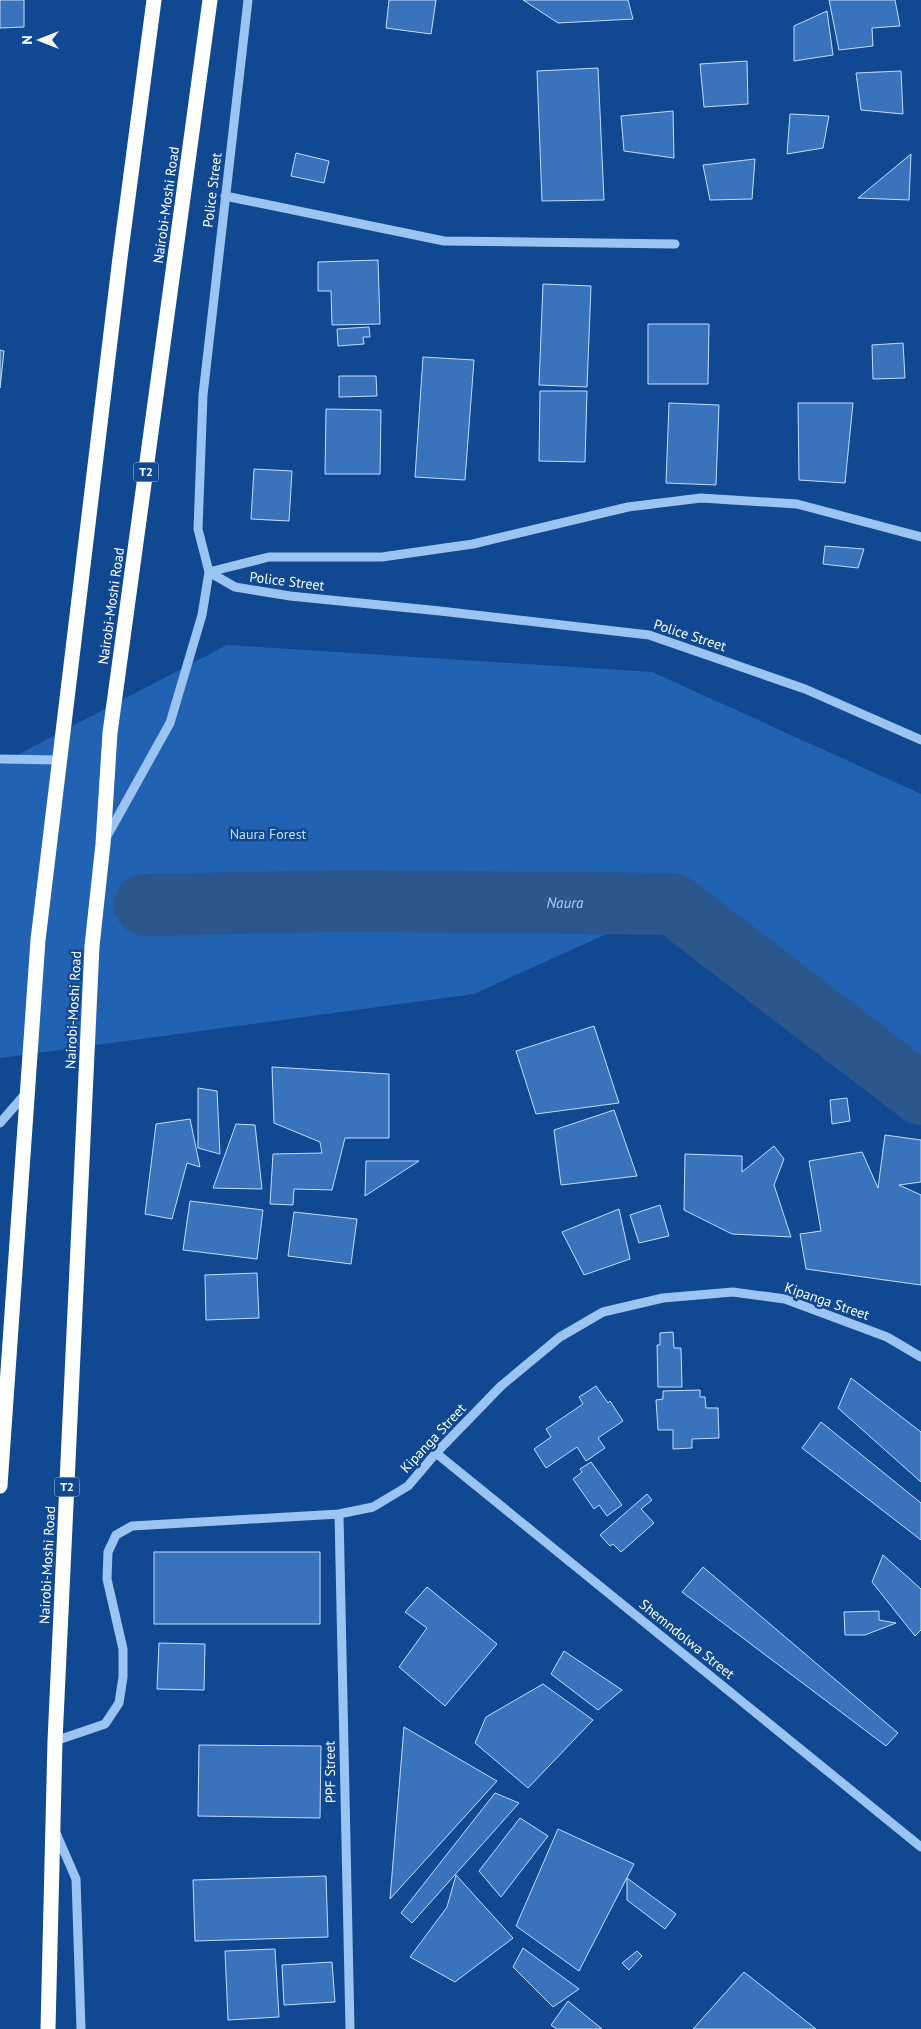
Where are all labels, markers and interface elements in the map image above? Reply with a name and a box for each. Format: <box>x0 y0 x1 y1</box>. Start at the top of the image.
north arrow <box>15 15 65 65</box>
text: N <box>18 35 36 45</box>
street label: Nairobi-Moshi Road <box>149 145 183 265</box>
street label: Police Street <box>198 151 226 228</box>
road number: T2 <box>134 462 158 482</box>
street label: Nairobi-Moshi Road <box>94 546 128 666</box>
street label: Police Street <box>249 567 326 595</box>
street label: Police Street <box>651 615 729 655</box>
park label: Naura Forest <box>230 825 307 843</box>
water label: Naura <box>546 893 584 912</box>
street label: Nairobi-Moshi Road <box>61 951 85 1069</box>
street label: Kipanga Street <box>782 1278 872 1324</box>
street label: Kipanga Street <box>396 1399 470 1476</box>
road number: T2 <box>54 1478 80 1496</box>
street label: Nairobi-Moshi Road <box>35 1506 59 1624</box>
street label: Shemndolwa Street <box>636 1595 738 1683</box>
street label: PPF Street <box>320 1740 340 1803</box>

